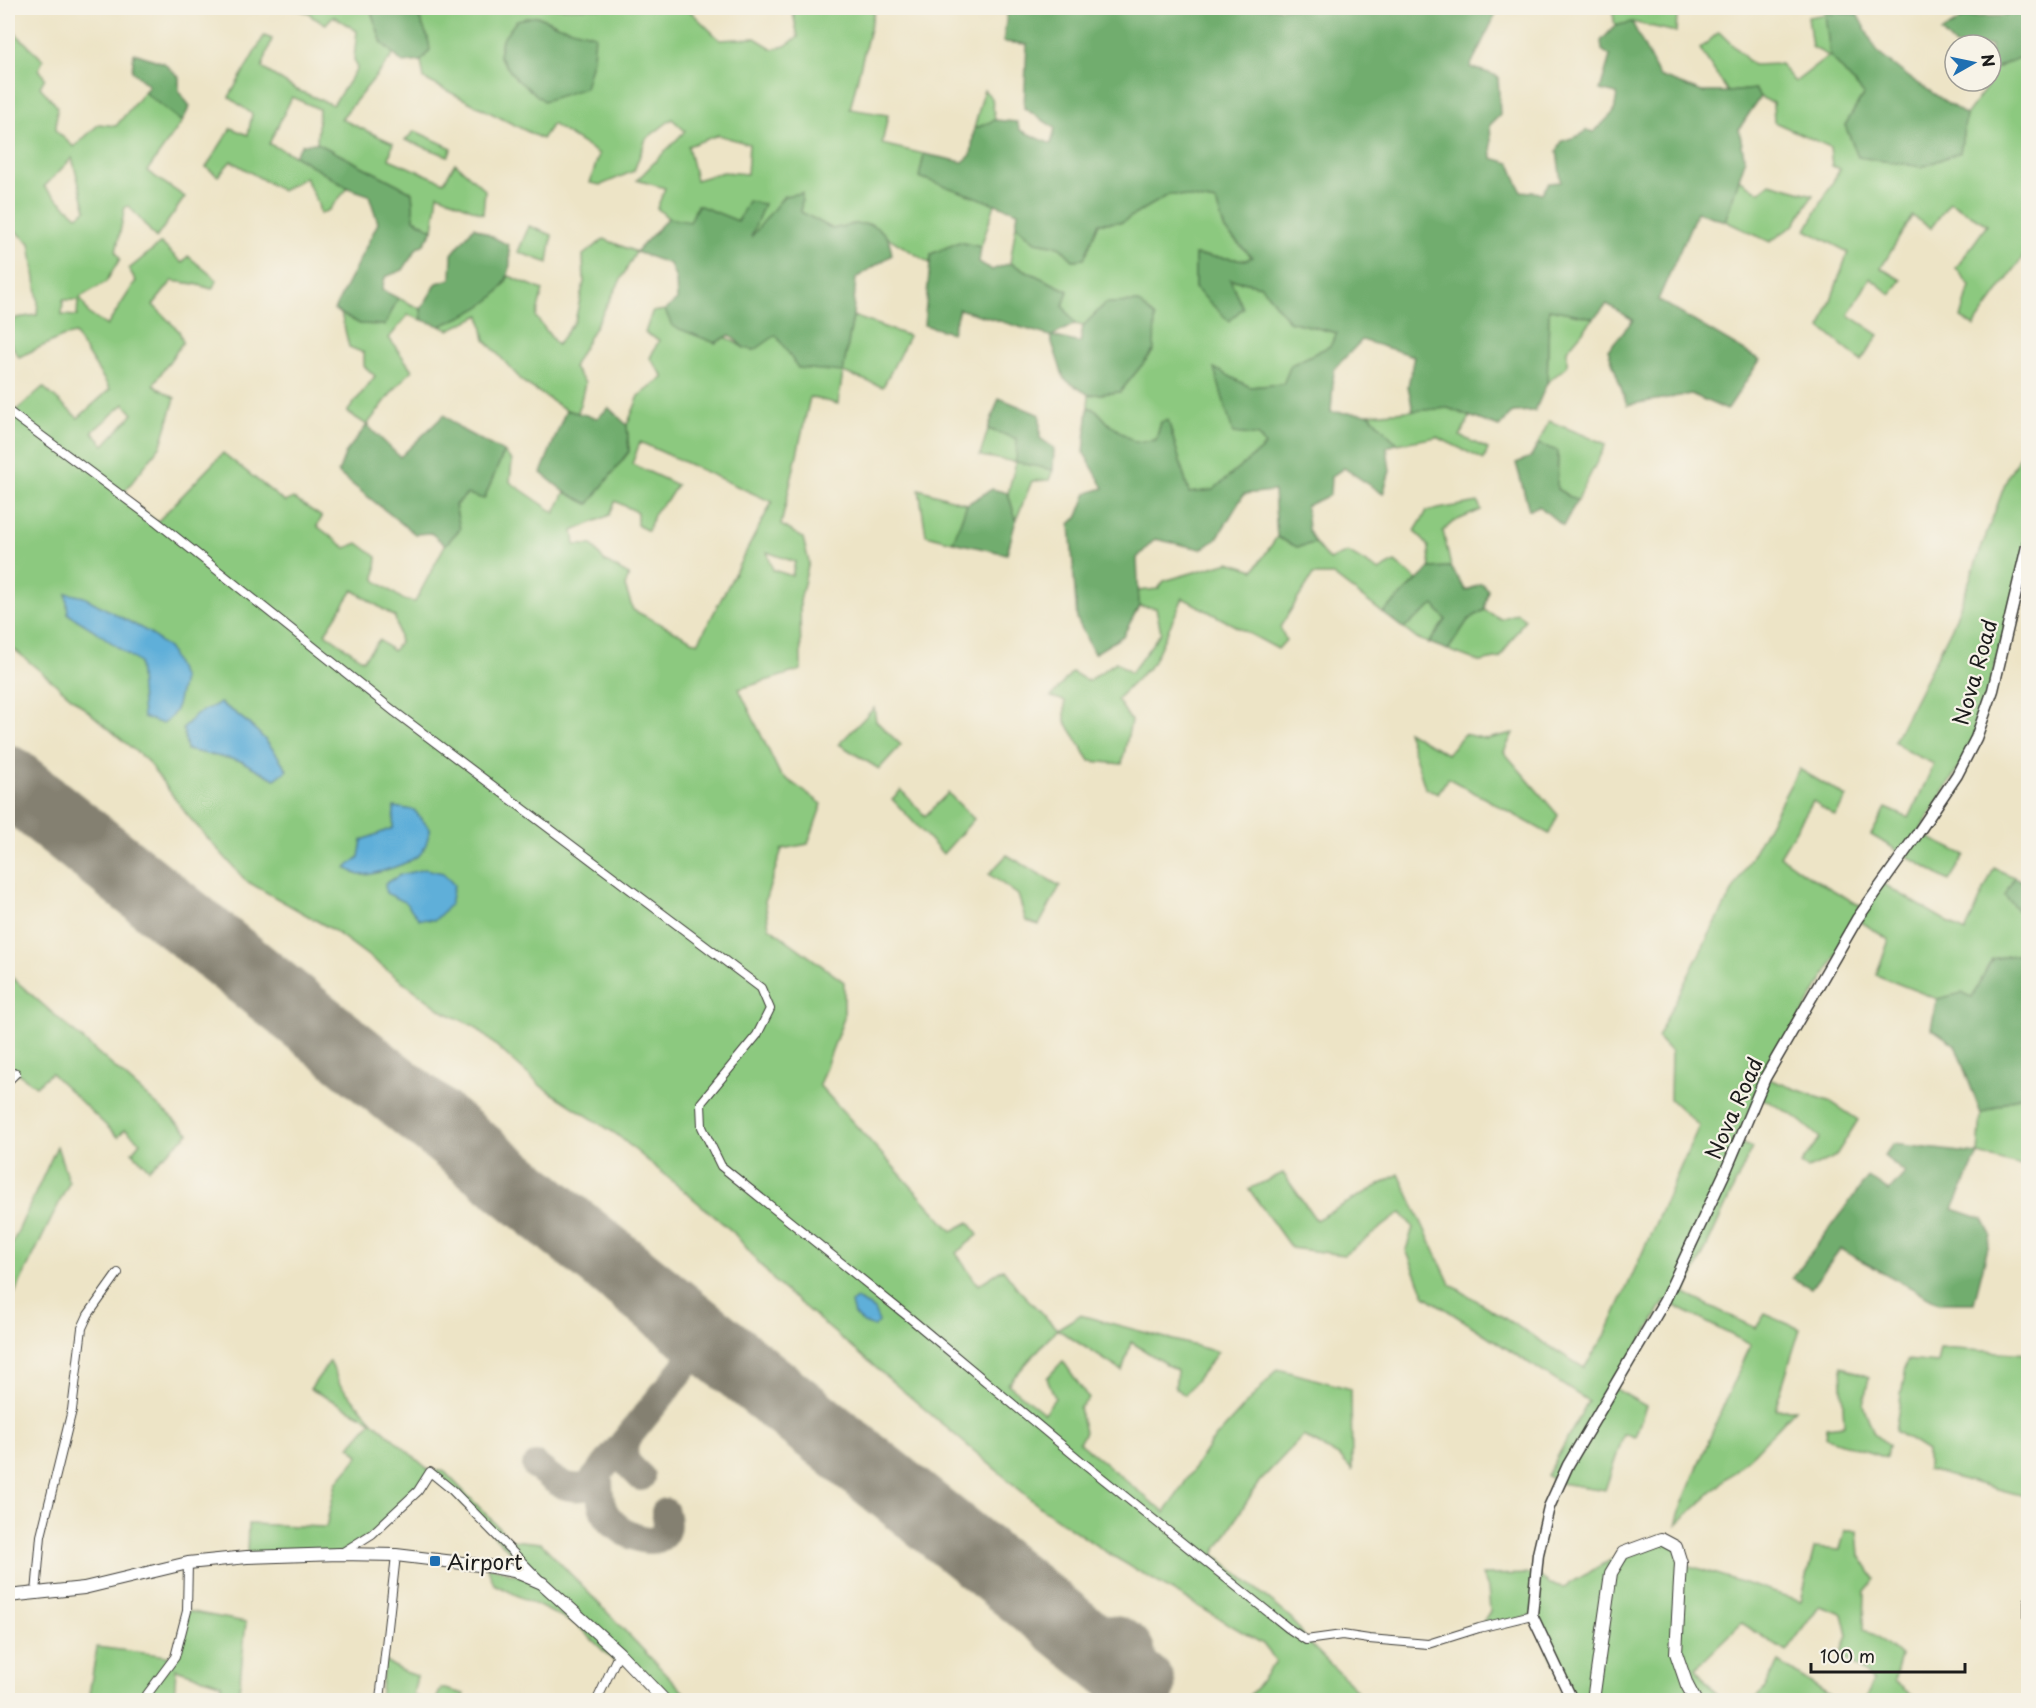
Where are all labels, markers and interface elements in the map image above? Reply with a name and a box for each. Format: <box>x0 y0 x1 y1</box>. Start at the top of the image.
north arrow <box>1943 33 2003 93</box>
text: N <box>1976 52 2002 69</box>
street label: Nova Road <box>1944 615 2004 729</box>
street label: Nova Road <box>1696 1052 1770 1164</box>
place label: Airport <box>447 1545 523 1577</box>
marker: Airport <box>428 1554 442 1568</box>
scale bar <box>1811 1636 1966 1674</box>
text: 100 m <box>1820 1642 1875 1669</box>

